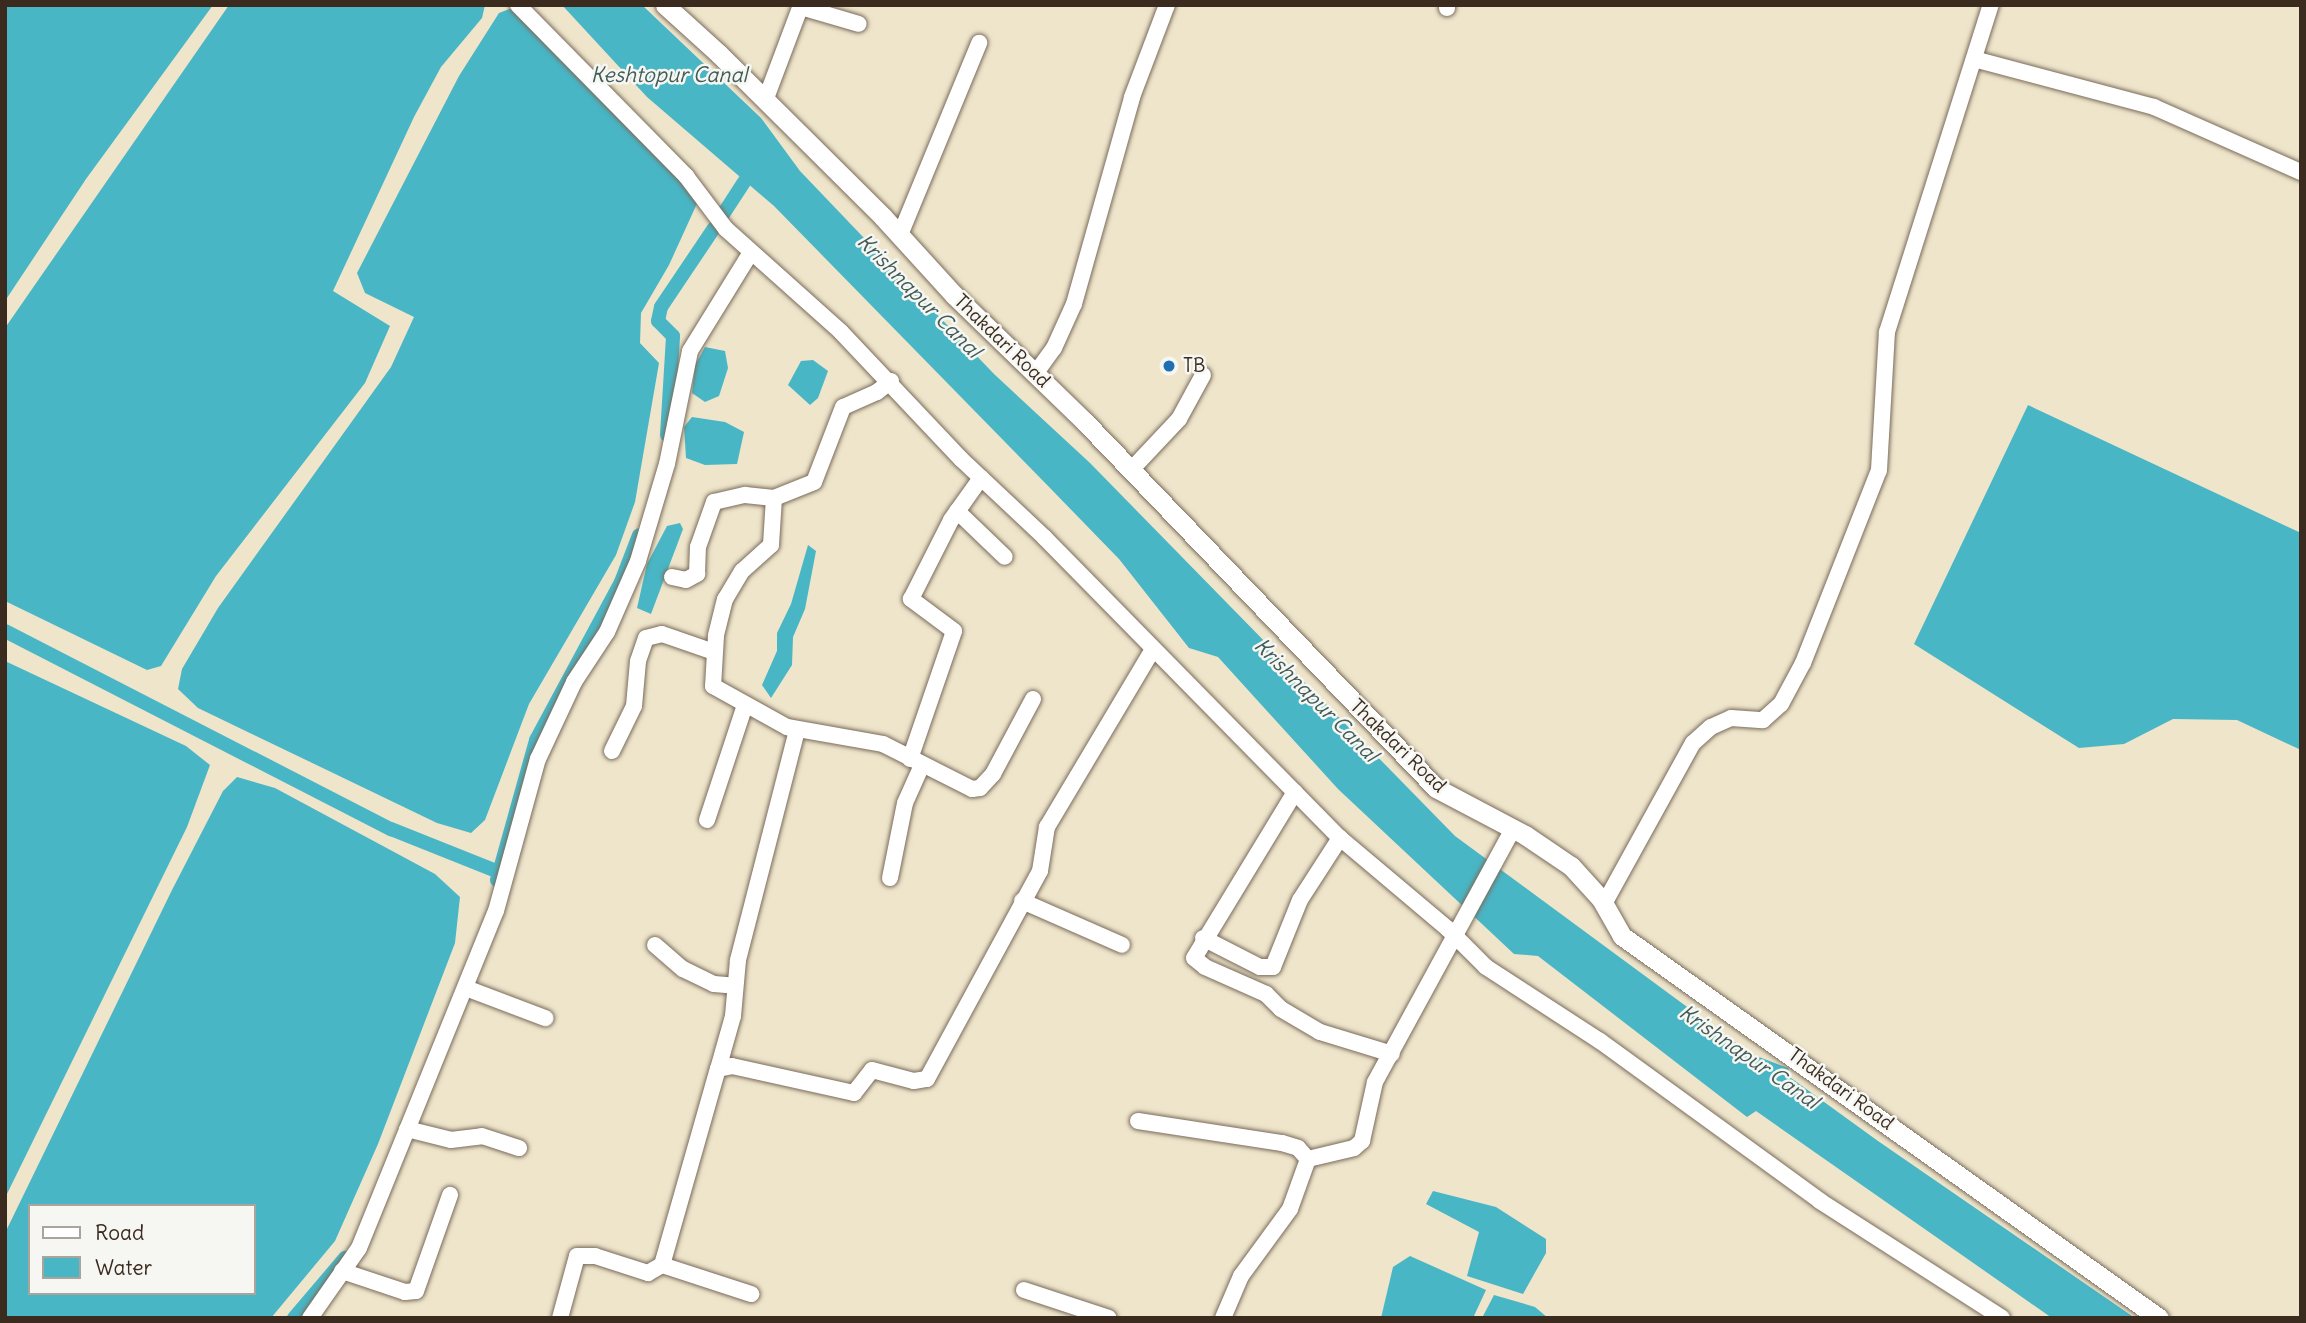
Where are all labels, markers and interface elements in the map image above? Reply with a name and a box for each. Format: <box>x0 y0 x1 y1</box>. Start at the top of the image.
water label: Keshtopur Canal <box>591 62 747 88</box>
water label: Krishnapur Canal <box>852 229 986 363</box>
street label: Thakdari Road <box>949 290 1055 392</box>
place label: TB <box>1183 355 1205 377</box>
marker: TB <box>1161 358 1177 374</box>
water label: Krishnapur Canal <box>1249 633 1383 767</box>
street label: Thakdari Road <box>1345 695 1451 797</box>
water label: Krishnapur Canal <box>1674 1000 1824 1114</box>
street label: Thakdari Road <box>1784 1043 1898 1135</box>
legend <box>28 1204 256 1295</box>
text: Road <box>95 1219 144 1246</box>
text: Water <box>95 1254 152 1281</box>

